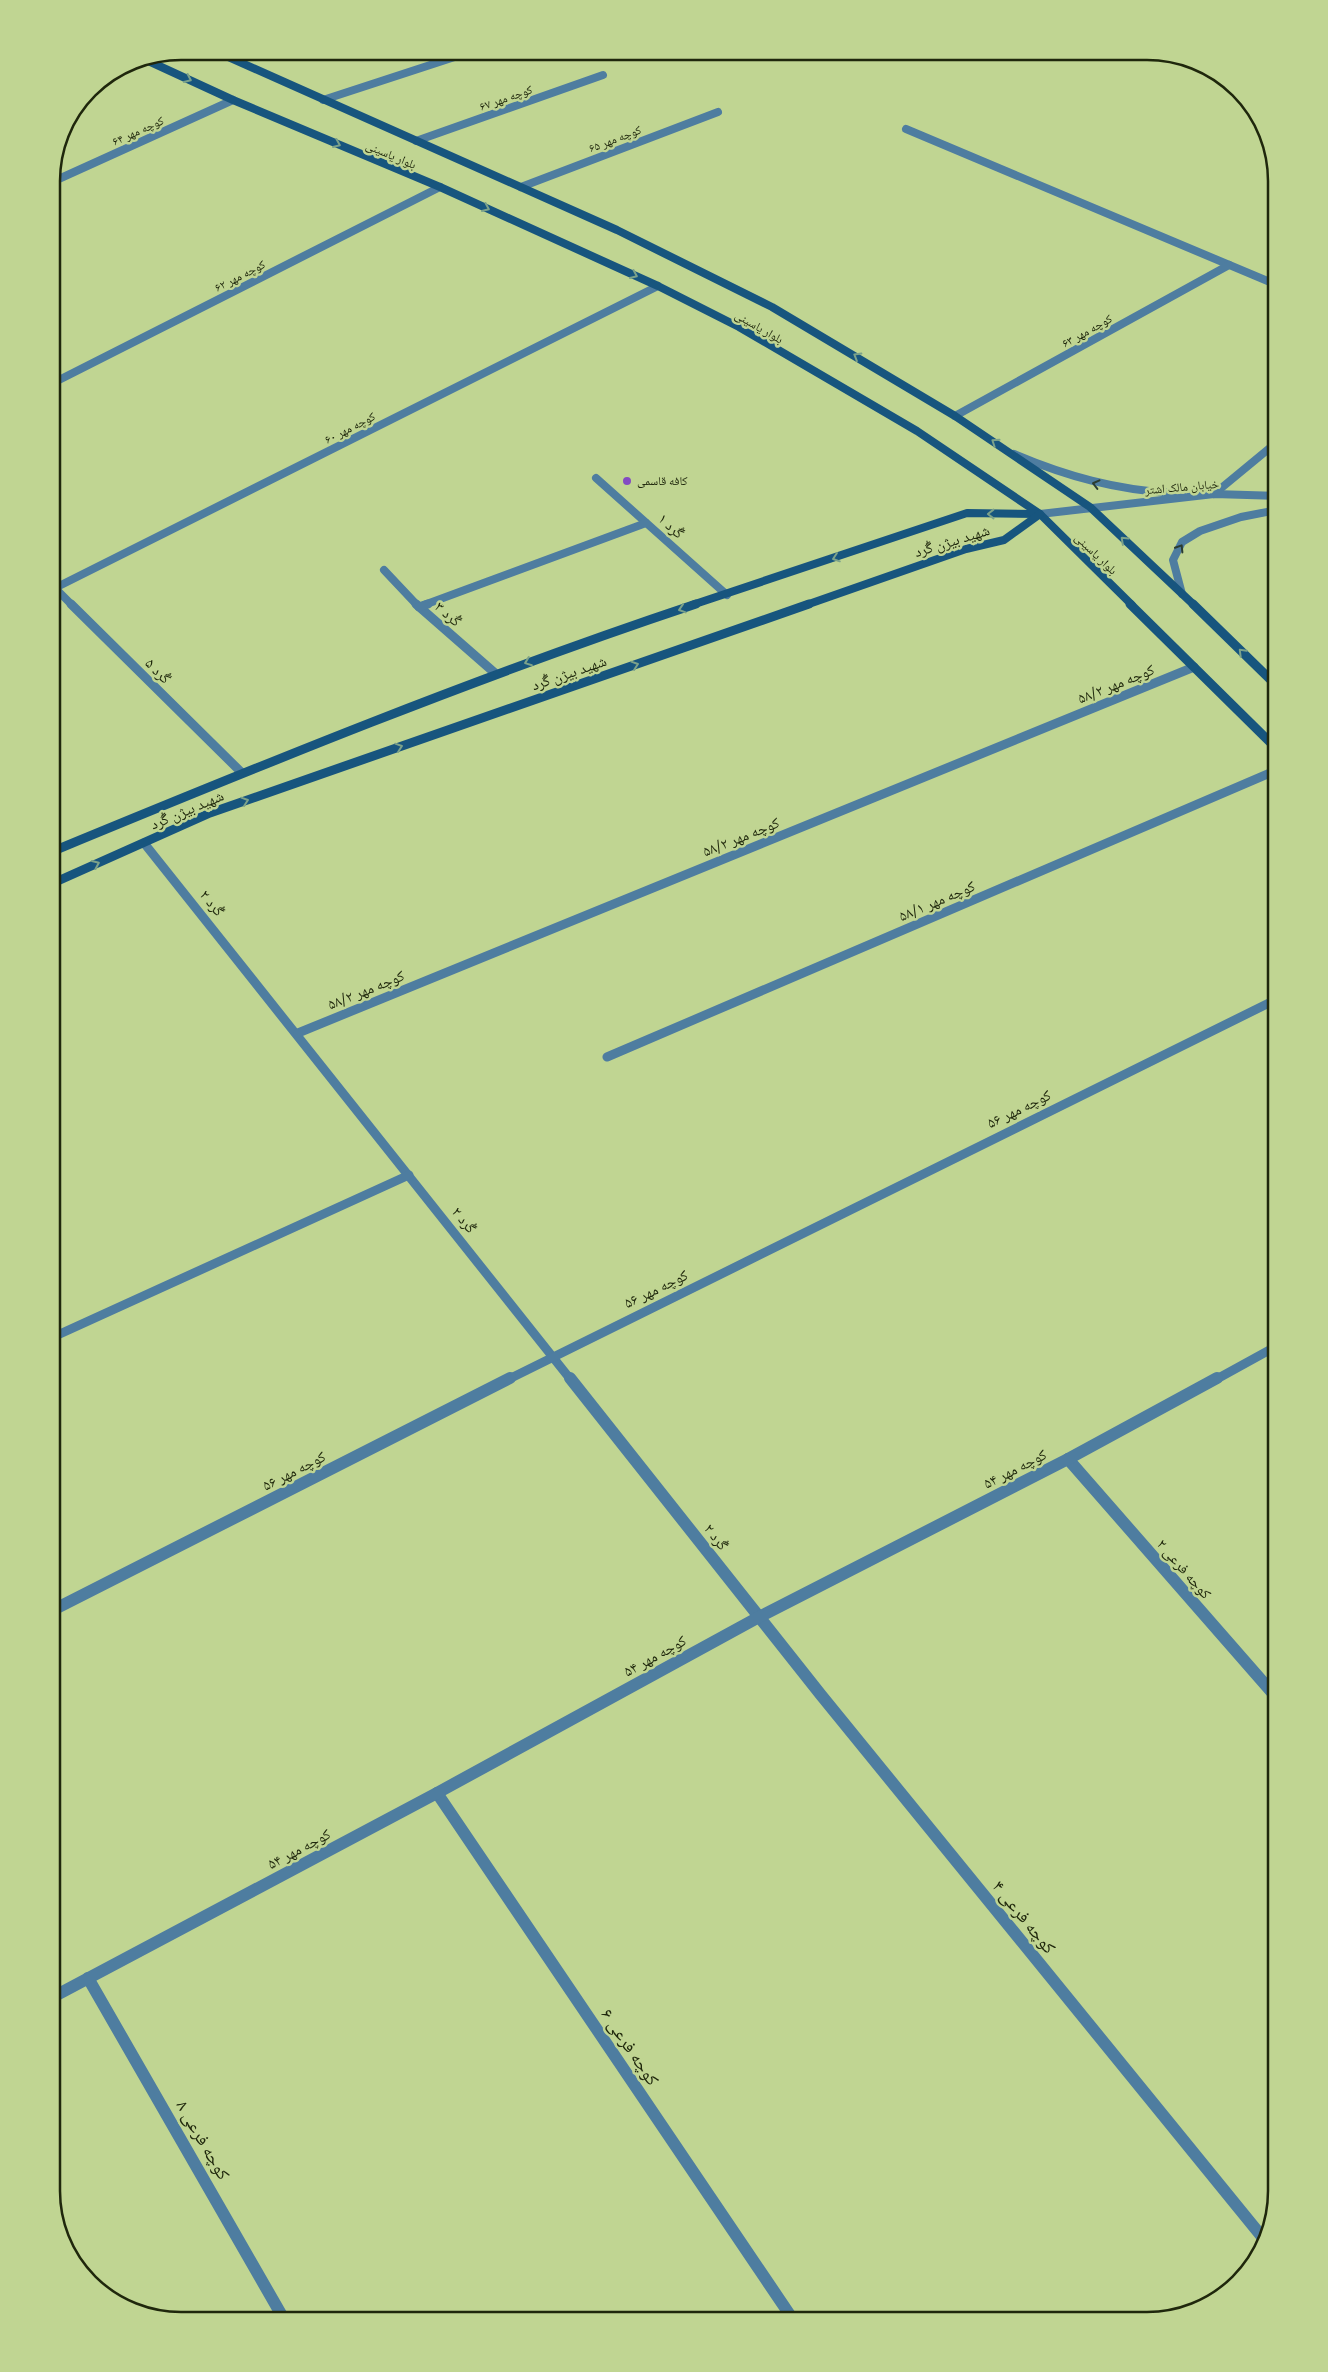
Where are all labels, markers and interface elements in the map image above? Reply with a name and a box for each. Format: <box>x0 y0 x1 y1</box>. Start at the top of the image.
one-way arrow <box>183 73 192 83</box>
street label: کوچه مهر ۶۷ <box>477 81 534 114</box>
street label: کوچه مهر ۶۴ <box>110 113 166 149</box>
street label: کوچه مهر ۶۵ <box>586 122 643 155</box>
street label: بلوار یاسینی <box>364 137 419 172</box>
one-way arrow <box>332 138 341 148</box>
one-way arrow <box>481 202 490 213</box>
street label: کوچه مهر ۶۲ <box>212 256 268 295</box>
one-way arrow <box>629 269 638 280</box>
street label: بلوار یاسینی <box>732 307 786 347</box>
street label: کوچه مهر ۶۳ <box>1059 311 1114 350</box>
one-way arrow <box>853 353 862 363</box>
street label: کوچه مهر ۶۰ <box>322 408 378 447</box>
one-way arrow <box>991 439 1000 449</box>
place label: کافه قاسمی <box>637 473 688 488</box>
marker: کافه قاسمی <box>621 475 633 487</box>
street label: خیابان مالک اشتر <box>1143 476 1220 498</box>
one-way arrow <box>1092 479 1101 490</box>
one-way arrow <box>987 508 995 519</box>
street label: گُرد ۱ <box>654 509 689 543</box>
street label: شهید بیژن گُرد <box>912 520 992 562</box>
street label: بلوار یاسینی <box>1072 530 1121 578</box>
one-way arrow <box>1121 537 1130 546</box>
one-way arrow <box>1174 544 1184 553</box>
one-way arrow <box>832 552 841 562</box>
street label: گُرد ۳ <box>431 597 466 630</box>
one-way arrow <box>678 604 687 614</box>
one-way arrow <box>1239 648 1248 657</box>
street label: شهید بیژن گُرد <box>529 651 609 695</box>
street label: گُرد ۵ <box>141 654 175 688</box>
one-way arrow <box>525 656 533 666</box>
street label: کوچه مهر ۵۸/۲ <box>1075 660 1157 708</box>
one-way arrow <box>630 661 638 671</box>
one-way arrow <box>394 743 402 753</box>
street label: شهید بیژن گُرد <box>147 785 227 834</box>
one-way arrow <box>240 796 249 806</box>
street label: کوچه مهر ۵۸/۲ <box>700 813 782 861</box>
one-way arrow <box>91 860 100 871</box>
street label: کوچه مهر ۵۸/۱ <box>896 876 978 925</box>
street label: گُرد ۲ <box>196 886 229 920</box>
street label: کوچه مهر ۵۸/۲ <box>325 966 407 1014</box>
street label: کوچه مهر ۵۶ <box>984 1085 1054 1132</box>
street label: گُرد ۲ <box>448 1203 481 1237</box>
street label: کوچه مهر ۵۶ <box>621 1265 691 1312</box>
street label: کوچه مهر ۵۴ <box>980 1444 1050 1493</box>
street label: کوچه مهر ۵۶ <box>259 1446 329 1495</box>
street label: گُرد ۲ <box>700 1519 733 1554</box>
street label: کوچه فرعی ۲ <box>1152 1535 1216 1603</box>
street label: کوچه مهر ۵۴ <box>620 1631 689 1681</box>
street label: کوچه مهر ۵۴ <box>264 1824 334 1873</box>
street label: کوچه فرعی ۴ <box>988 1875 1061 1959</box>
street label: کوچه فرعی ۶ <box>596 2004 665 2090</box>
street label: کوچه فرعی ۸ <box>171 2096 236 2184</box>

